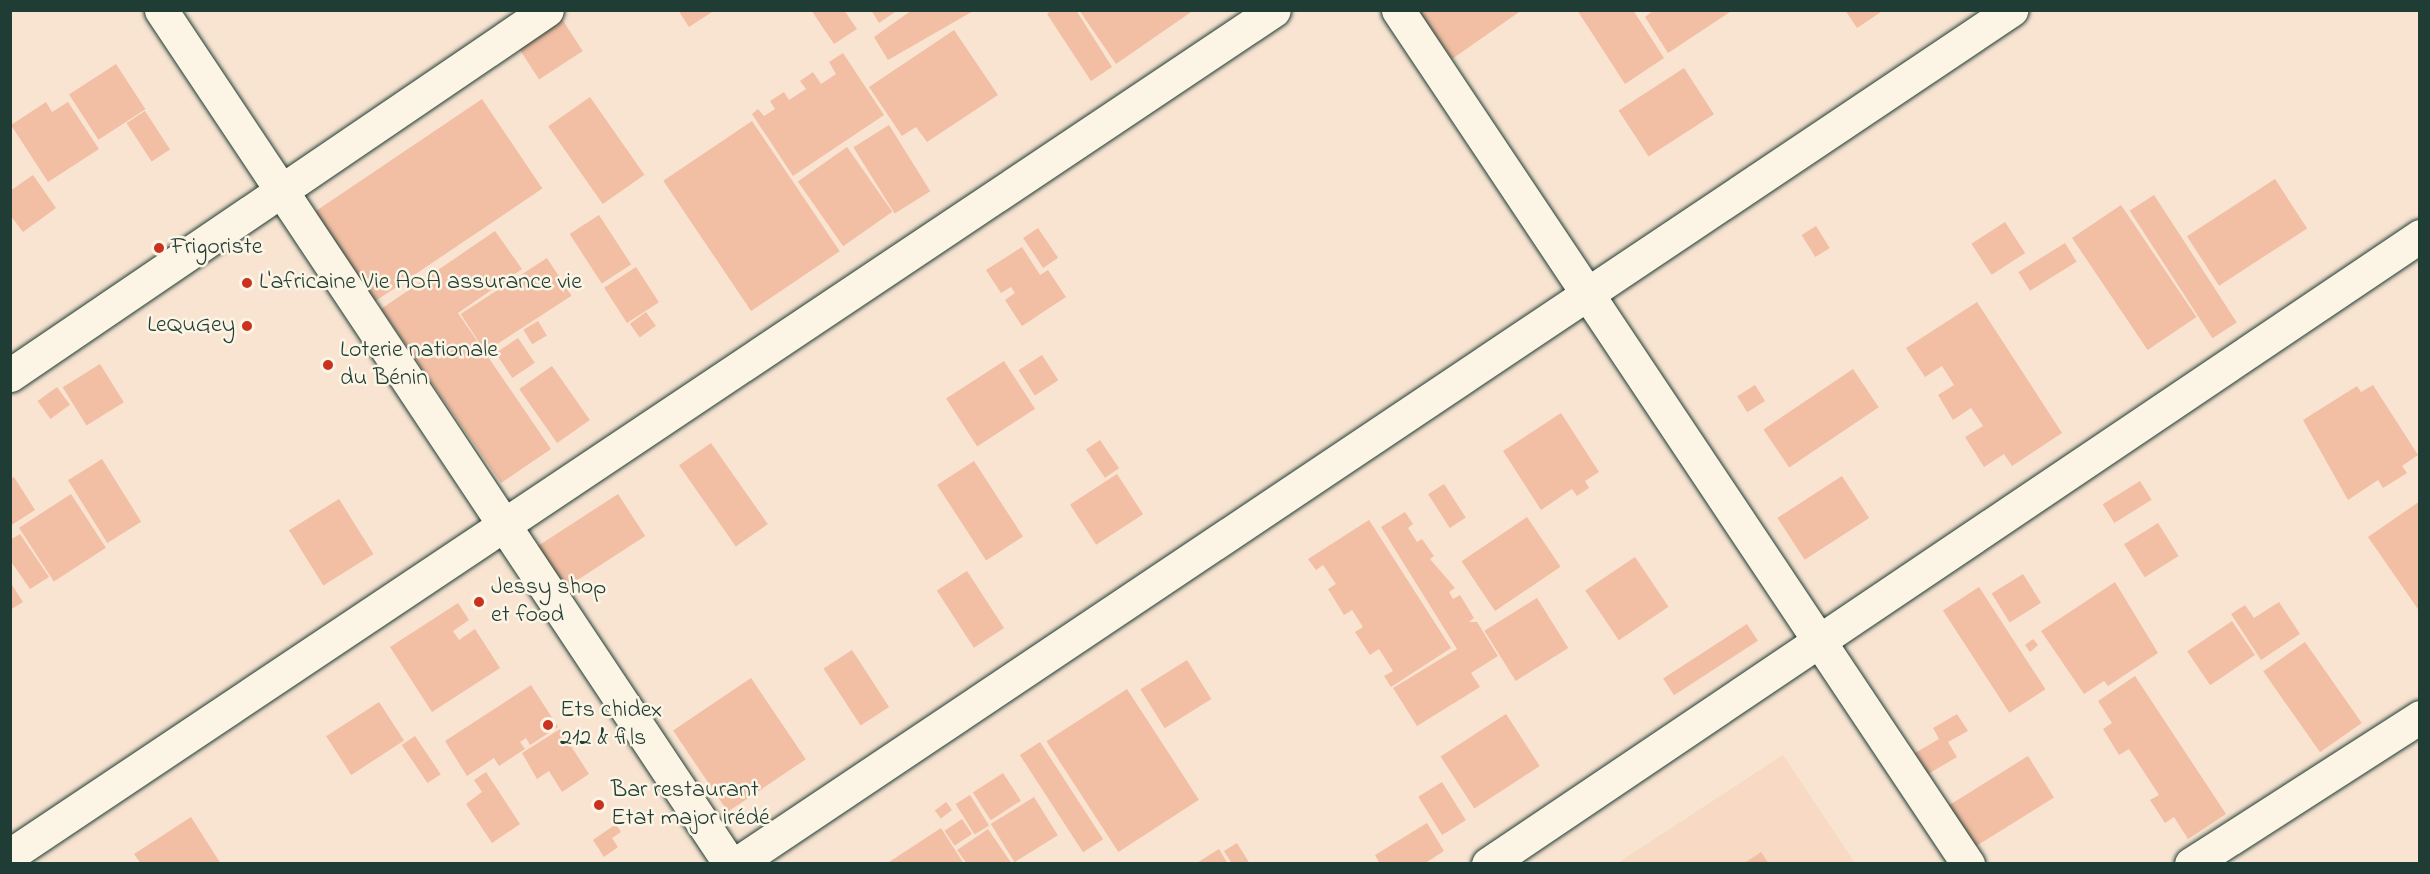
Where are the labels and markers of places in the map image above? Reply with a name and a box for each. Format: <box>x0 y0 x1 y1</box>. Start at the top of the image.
place label: Frigoriste <box>171 234 262 262</box>
marker: Frigoriste <box>152 241 166 255</box>
place label: L'africaine Vie AOA assurance vie <box>259 269 582 297</box>
marker: L'africaine Vie AOA assurance vie <box>240 276 254 290</box>
place label: LeQuGey <box>147 312 235 340</box>
marker: LeQuGey <box>240 319 254 333</box>
place label: Loterie nationale du Bénin <box>340 337 498 393</box>
marker: Loterie nationale du Bénin <box>321 358 335 372</box>
place label: Jessy shop et food <box>491 574 606 630</box>
marker: Jessy shop et food <box>472 595 486 609</box>
place label: Ets chidex 212 & fils <box>560 697 662 753</box>
marker: Ets chidex 212 & fils <box>541 718 555 732</box>
place label: Bar restaurant Etat major irédé <box>611 777 770 833</box>
marker: Bar restaurant Etat major irédé <box>592 798 606 812</box>

